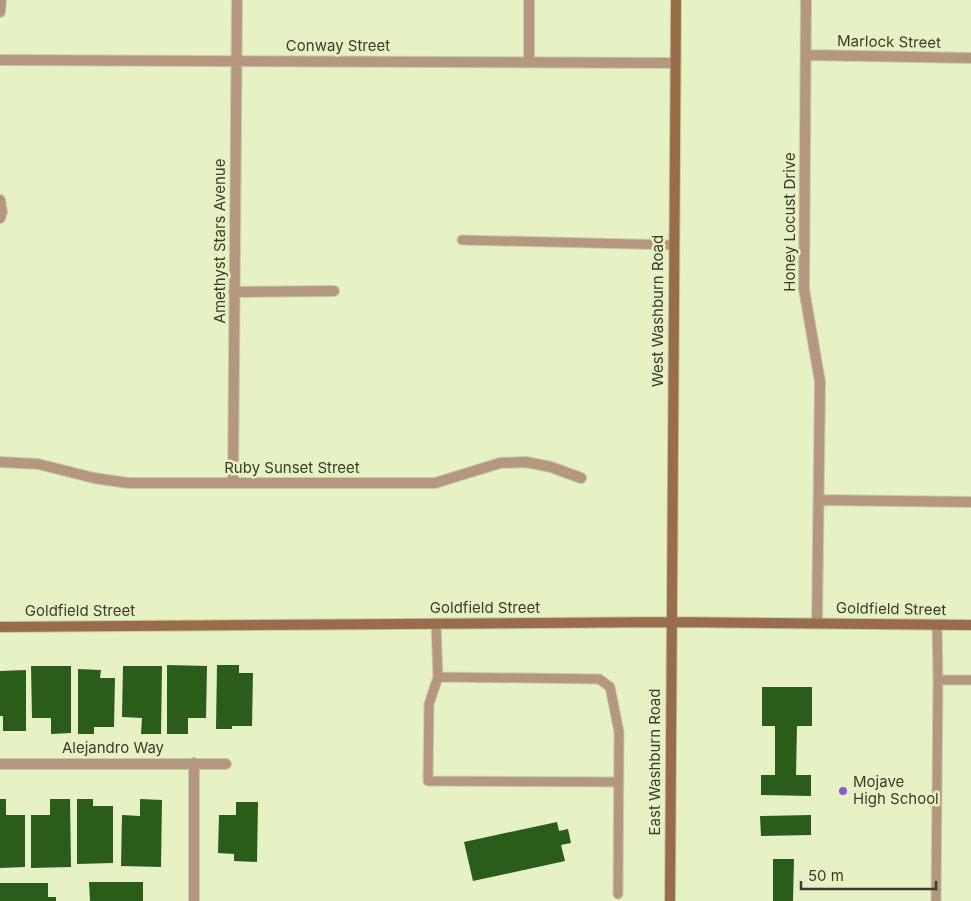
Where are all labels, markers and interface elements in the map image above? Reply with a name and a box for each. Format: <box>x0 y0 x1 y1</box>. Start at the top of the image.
street label: Marlock Street <box>837 31 941 52</box>
street label: Conway Street <box>286 36 390 55</box>
street label: Honey Locust Drive <box>780 152 799 292</box>
street label: Amethyst Stars Avenue <box>210 159 229 323</box>
street label: West Washburn Road <box>648 235 667 387</box>
street label: Ruby Sunset Street <box>224 458 360 477</box>
street label: Goldfield Street <box>430 598 540 617</box>
street label: Goldfield Street <box>836 598 946 619</box>
street label: Goldfield Street <box>25 601 135 620</box>
street label: East Washburn Road <box>645 689 664 835</box>
street label: Alejandro Way <box>62 738 165 757</box>
place label: Mojave High School <box>853 772 939 808</box>
marker: Mojave High School <box>837 785 849 797</box>
scale bar <box>801 858 936 890</box>
text: 50 m <box>808 866 844 885</box>

